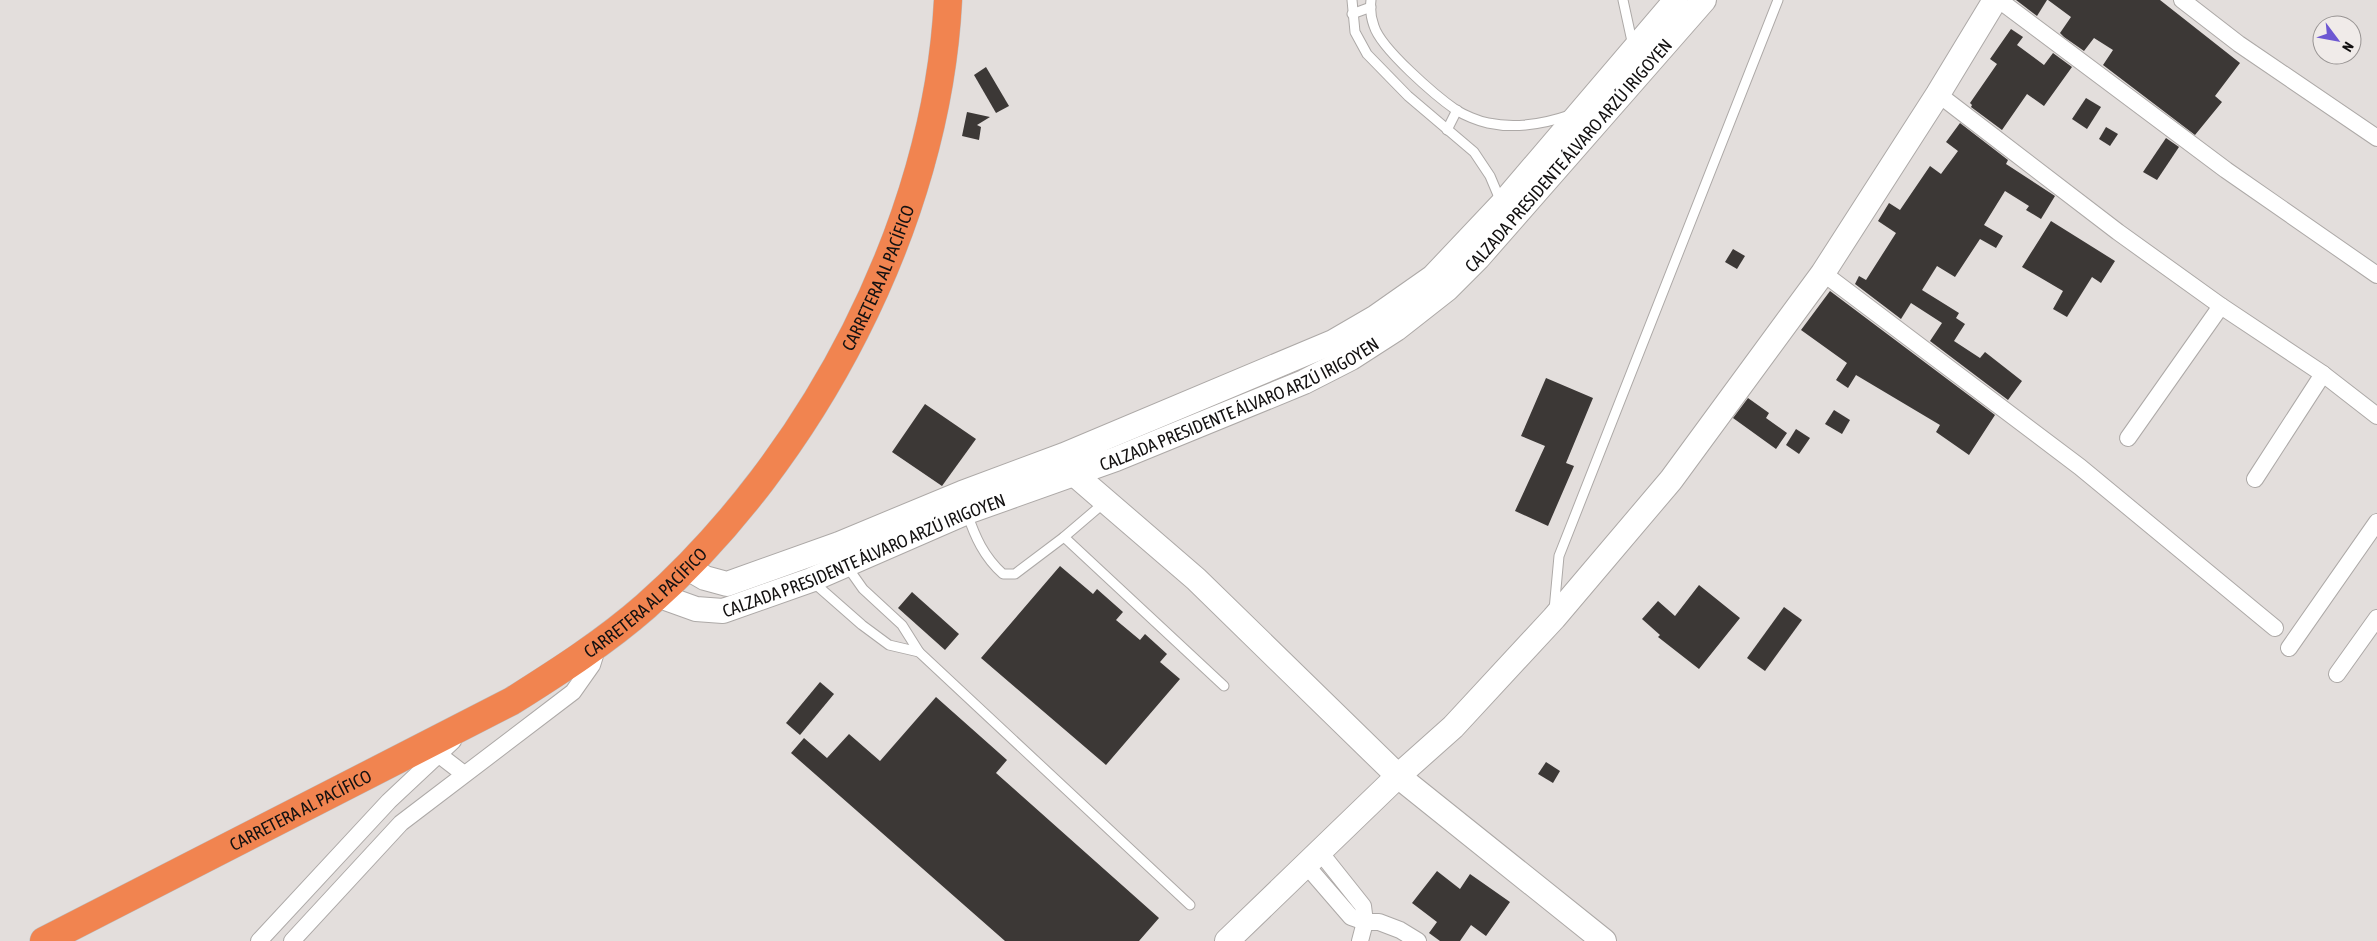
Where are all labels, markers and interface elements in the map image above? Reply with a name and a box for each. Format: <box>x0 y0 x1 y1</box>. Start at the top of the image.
north arrow <box>2312 15 2362 65</box>
street label: CALZADA PRESIDENTE ÁLVARO ARZÚ IRIGOYEN <box>1460 34 1676 276</box>
text: N <box>2339 39 2357 55</box>
street label: CARRETERA AL PACÍFICO <box>837 202 918 354</box>
street label: CALZADA PRESIDENTE ÁLVARO ARZÚ IRIGOYEN <box>1097 333 1382 475</box>
street label: CALZADA PRESIDENTE ÁLVARO ARZÚ IRIGOYEN <box>719 489 1008 621</box>
street label: CARRETERA AL PACÍFICO <box>579 543 711 662</box>
street label: CARRETERA AL PACÍFICO <box>226 765 375 855</box>

